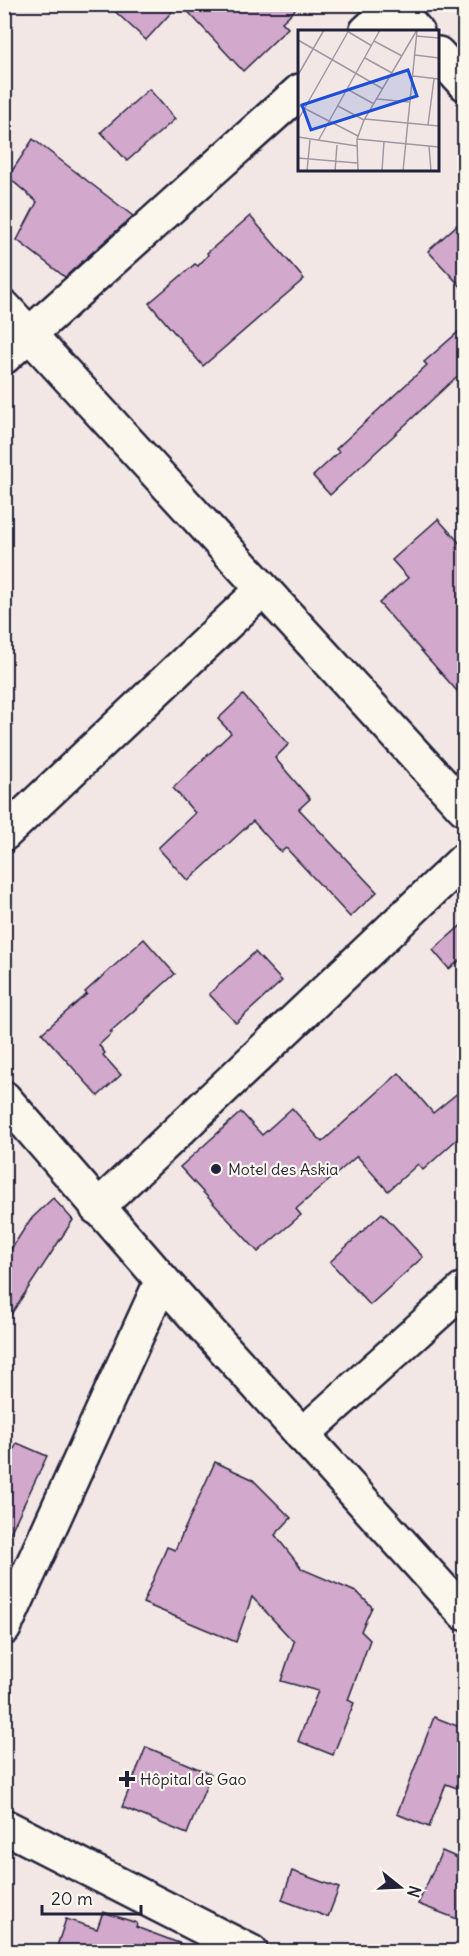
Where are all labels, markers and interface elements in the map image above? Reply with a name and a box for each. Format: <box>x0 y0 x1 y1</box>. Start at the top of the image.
inset map <box>298 30 439 171</box>
place label: Motel des Askia <box>228 1159 338 1179</box>
marker: Motel des Askia <box>209 1162 223 1176</box>
place label: Hôpital de Gao <box>140 1769 246 1789</box>
marker: Hôpital de Gao <box>118 1770 136 1788</box>
north arrow <box>370 1857 430 1917</box>
scale bar <box>42 1878 141 1916</box>
text: N <box>403 1883 425 1900</box>
text: 20 m <box>51 1887 93 1910</box>

